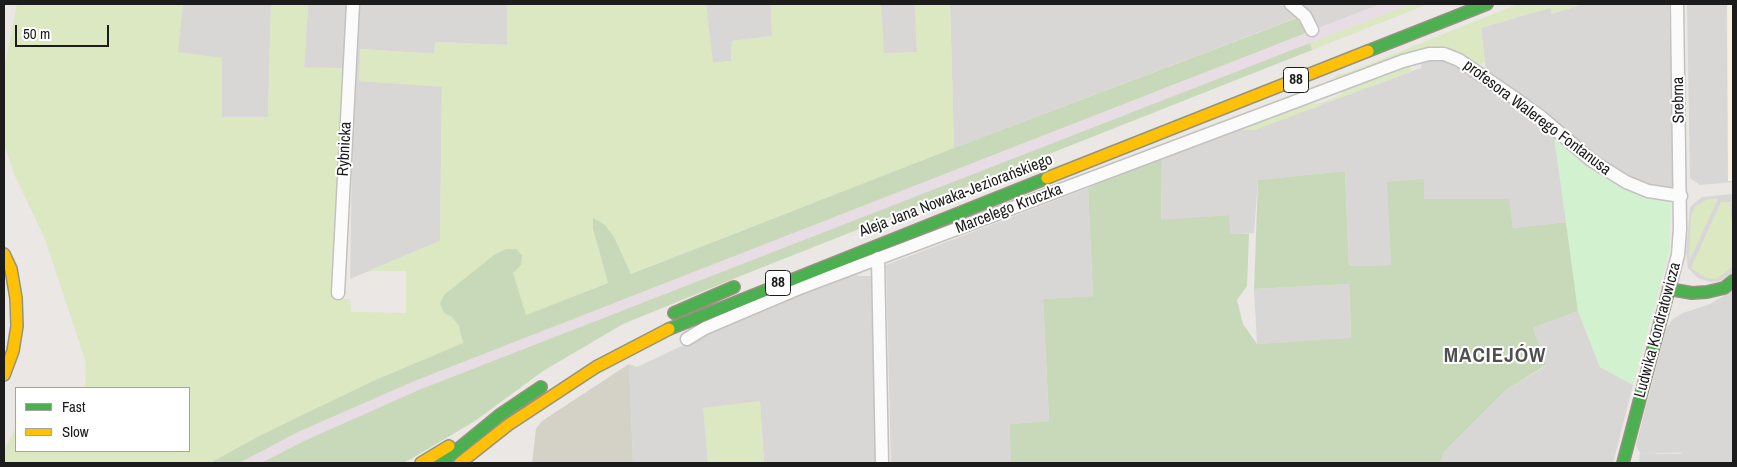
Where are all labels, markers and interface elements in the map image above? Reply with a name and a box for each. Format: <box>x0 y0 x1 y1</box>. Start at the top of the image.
scale bar <box>18 15 111 47</box>
text: 50 m <box>23 23 50 44</box>
street label: profesora Walerego Fontanusa <box>1459 56 1615 180</box>
road number: 88 <box>1284 68 1308 92</box>
street label: Srebrna <box>1669 77 1689 123</box>
street label: Rybnicka <box>334 121 356 177</box>
street label: Aleja Jana Nowaka-Jeziorańskiego <box>857 150 1055 242</box>
street label: Marcelego Kruczka <box>953 180 1065 238</box>
street label: Ludwika Kondratowicza <box>1631 260 1685 400</box>
road number: 88 <box>766 270 790 296</box>
district label: MACIEJÓW <box>1443 343 1547 369</box>
legend <box>15 387 190 452</box>
text: Fast <box>62 396 85 417</box>
text: Slow <box>62 421 89 442</box>

